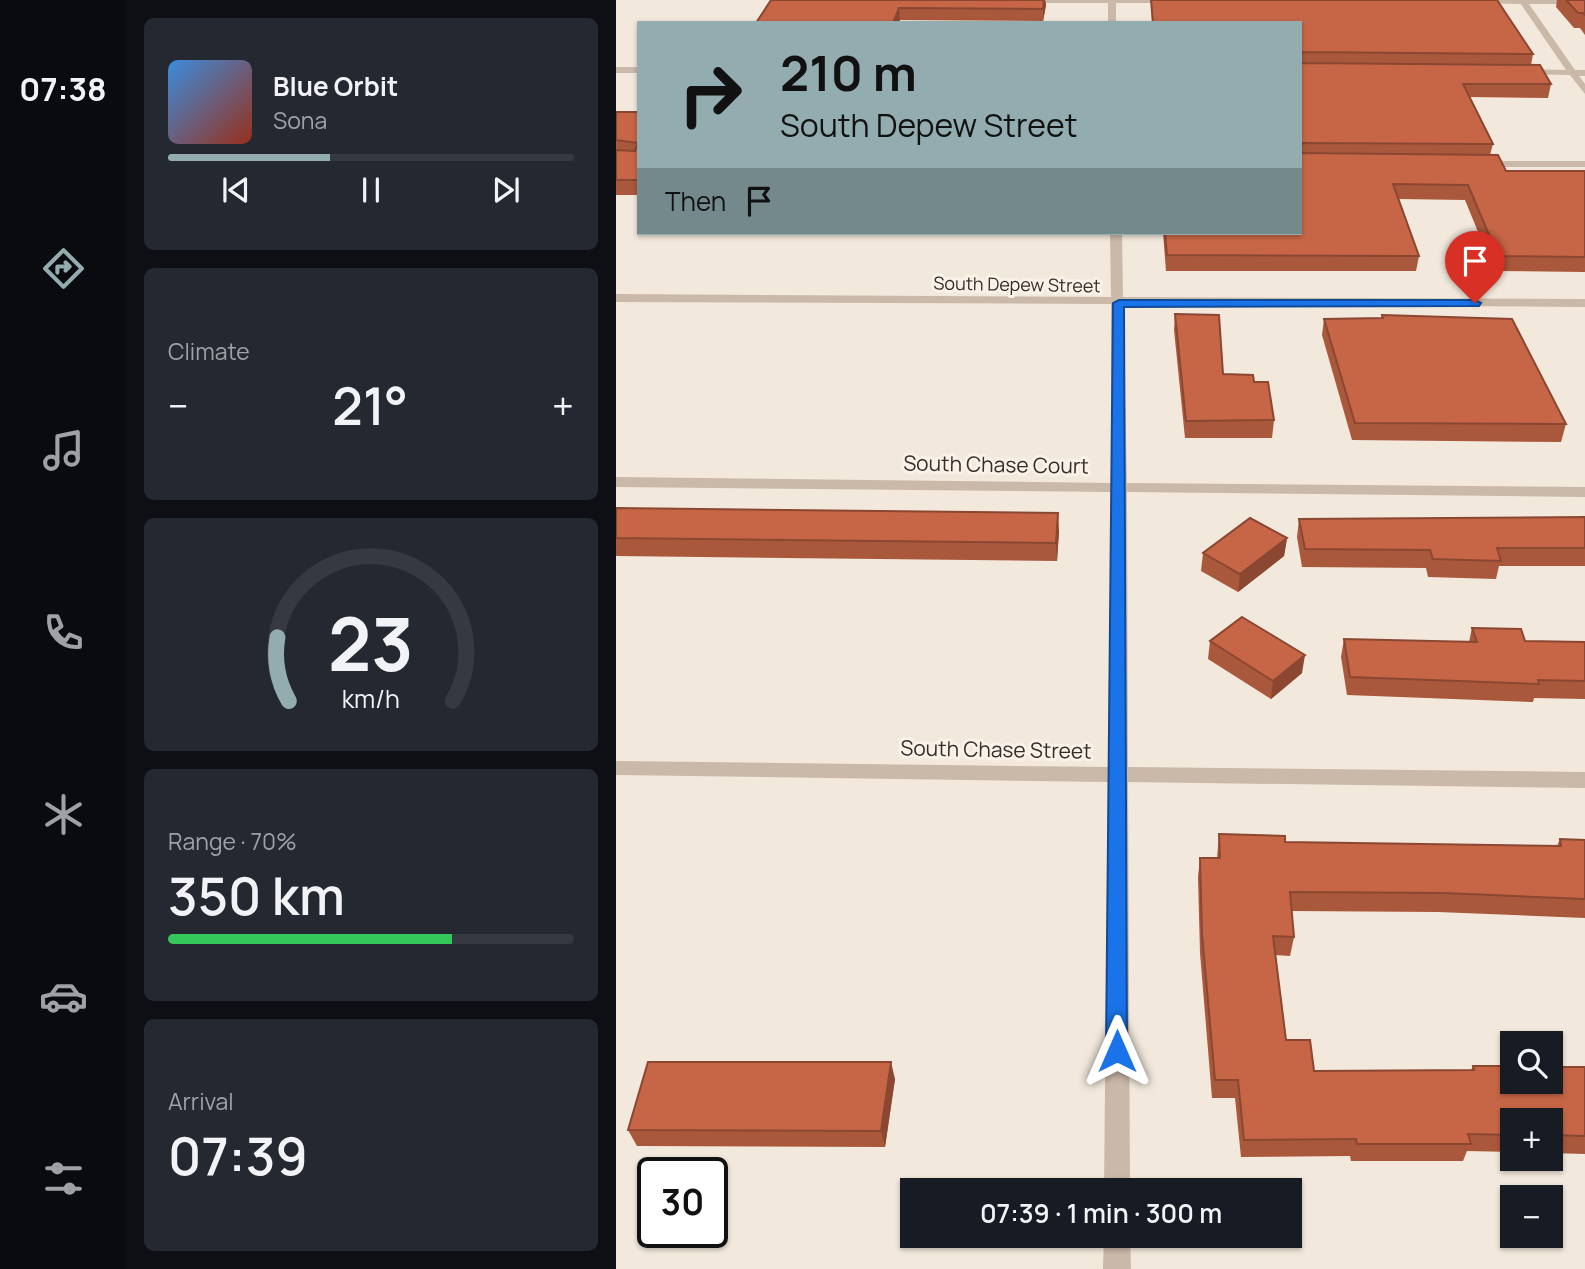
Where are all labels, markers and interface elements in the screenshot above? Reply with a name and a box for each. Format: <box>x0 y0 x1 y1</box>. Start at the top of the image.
text: 210 m <box>780 39 917 106</box>
icon: right <box>665 49 756 140</box>
text: 07:38 <box>19 67 107 111</box>
text: Blue Orbit <box>273 68 398 104</box>
text: South Depew Street <box>780 103 1078 147</box>
text: Sona <box>273 104 327 136</box>
icon: previous <box>217 171 255 209</box>
icon: pause <box>352 171 390 209</box>
icon: next <box>487 171 525 209</box>
icon: arrive <box>740 182 778 220</box>
text: Then <box>665 183 726 219</box>
pin <box>1445 231 1505 303</box>
icon: arrive <box>1456 242 1494 280</box>
icon: directions <box>39 244 88 293</box>
street label: South Depew Street <box>933 271 1101 297</box>
text: Climate <box>168 335 250 367</box>
text: 21° <box>332 370 408 441</box>
text: − <box>168 379 189 431</box>
text: + <box>552 379 574 431</box>
icon: music <box>39 426 88 475</box>
street label: South Chase Court <box>903 448 1089 480</box>
text: 23 <box>328 593 414 693</box>
icon: phone <box>39 608 88 657</box>
text: km/h <box>342 680 400 715</box>
street label: South Chase Street <box>900 733 1092 765</box>
icon: climate <box>39 790 88 839</box>
text: Range · 70% <box>168 825 297 857</box>
text: 350 km <box>168 860 345 931</box>
icon: car <box>39 972 88 1021</box>
position arrow <box>1080 1014 1154 1088</box>
map controls <box>1500 1031 1563 1248</box>
button: search <box>1500 1031 1563 1094</box>
text: Arrival <box>168 1085 234 1117</box>
button: + <box>1500 1108 1563 1171</box>
text: 07:39 <box>168 1120 308 1191</box>
icon: filters <box>39 1154 88 1203</box>
speed limit sign: 30 <box>637 1157 728 1248</box>
button: − <box>1500 1185 1563 1248</box>
text: 07:39 · 1 min · 300 m <box>980 1195 1222 1231</box>

